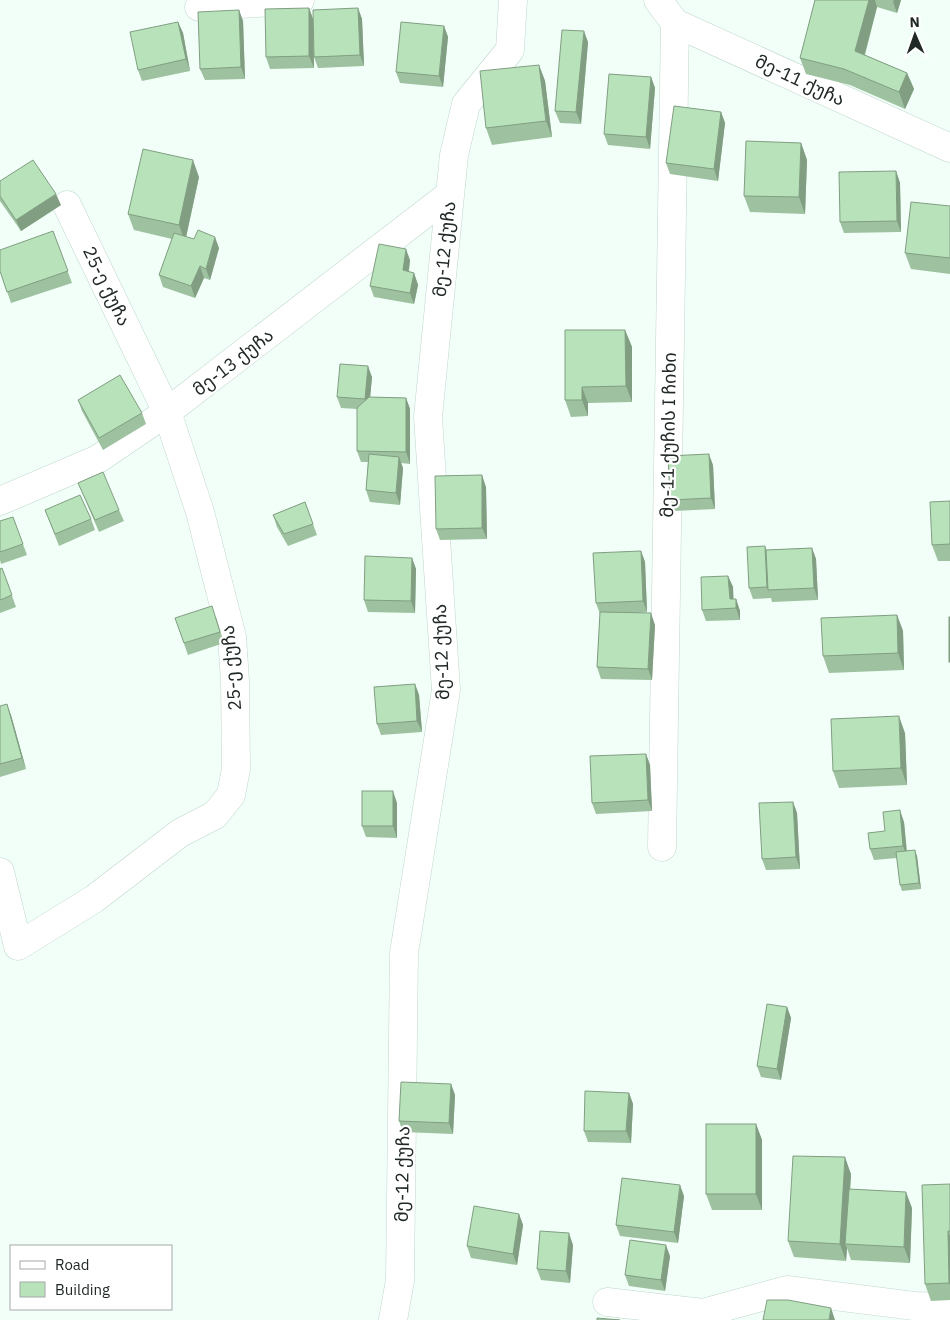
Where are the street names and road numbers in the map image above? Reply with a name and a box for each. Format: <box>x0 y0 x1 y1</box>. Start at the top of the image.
street label: მე-11 ქუჩა <box>752 49 848 111</box>
street label: მე-12 ქუჩა <box>428 200 460 298</box>
street label: 25-ე ქუჩა <box>78 242 136 330</box>
street label: მე-13 ქუჩა <box>188 323 278 401</box>
street label: მე-11 ქუჩის I ჩიხი <box>655 352 681 518</box>
street label: მე-12 ქუჩა <box>428 604 454 700</box>
street label: 25-ე ქუჩა <box>216 624 246 712</box>
street label: მე-12 ქუჩა <box>390 1126 414 1222</box>

